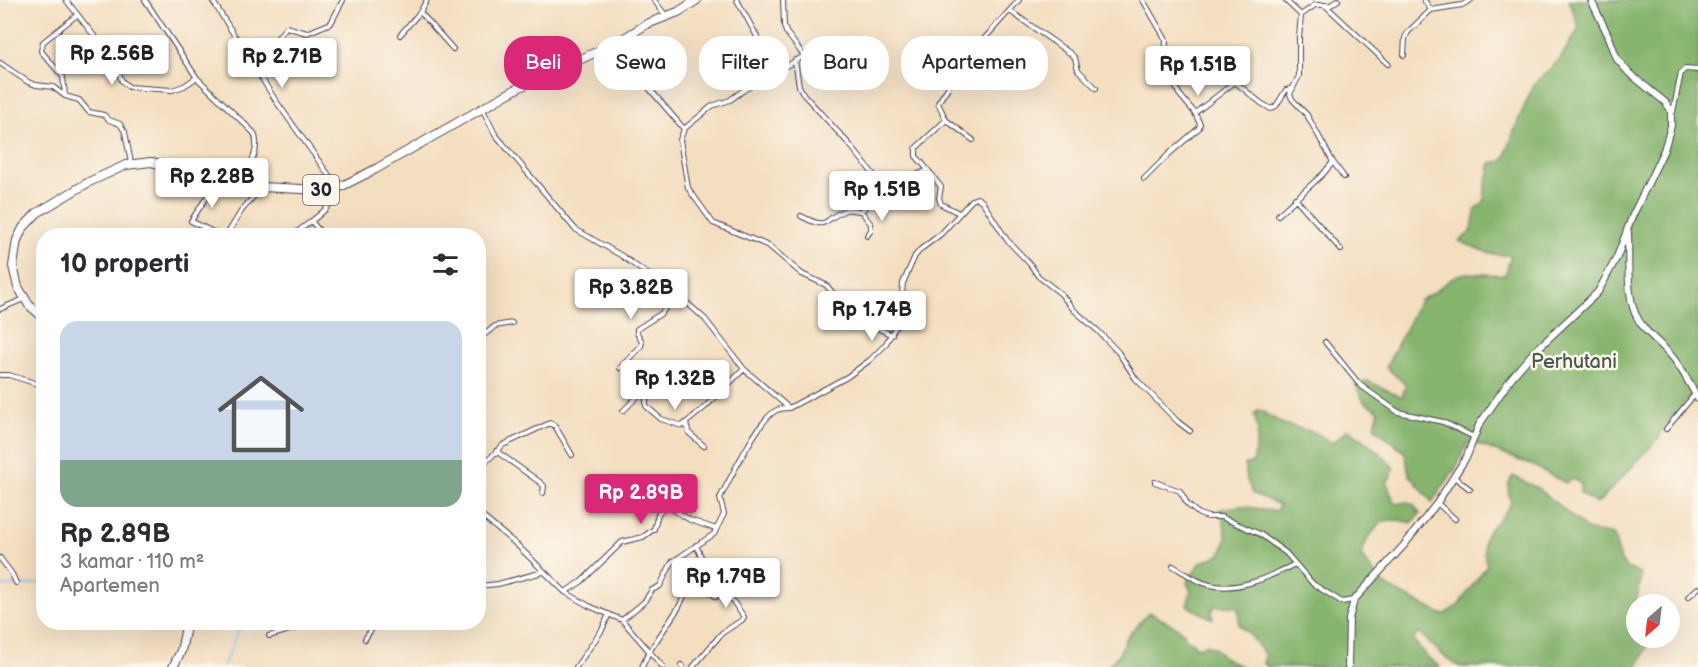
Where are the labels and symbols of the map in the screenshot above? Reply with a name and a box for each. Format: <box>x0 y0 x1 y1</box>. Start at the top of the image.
pin: Rp 2.56B <box>50 35 174 86</box>
pin: Rp 2.71B <box>220 38 344 89</box>
pin: Rp 1.51B <box>1136 46 1260 97</box>
pin: Rp 2.28B <box>150 158 274 209</box>
pin: Rp 1.51B <box>820 171 944 222</box>
road number: 30 <box>303 175 339 205</box>
pin: Rp 3.82B <box>569 269 693 320</box>
pin: Rp 1.74B <box>810 291 934 342</box>
park label: Perhutani <box>1531 350 1617 374</box>
pin: Rp 1.32B <box>613 360 737 411</box>
pin: Rp 2.89B <box>579 474 703 525</box>
pin: Rp 1.79B <box>664 558 788 609</box>
north arrow <box>1626 594 1680 648</box>

